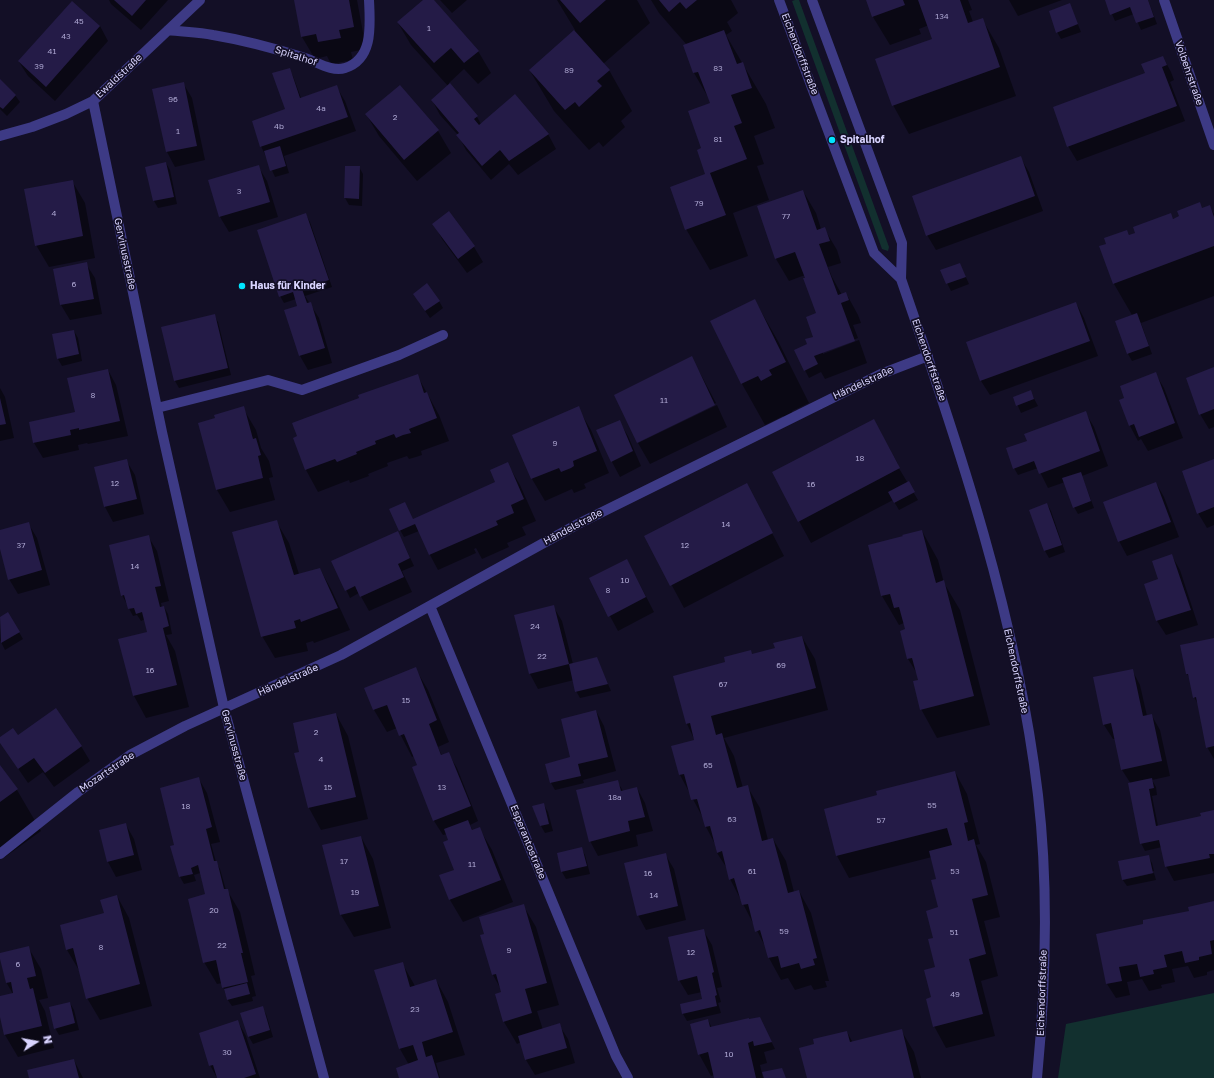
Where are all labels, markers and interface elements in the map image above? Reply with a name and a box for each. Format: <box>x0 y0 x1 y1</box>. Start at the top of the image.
house number: 134 <box>935 11 949 21</box>
street label: Eichendorffstraße <box>779 12 821 96</box>
house number: 45 <box>74 16 84 26</box>
house number: 1 <box>427 23 431 33</box>
house number: 43 <box>61 31 71 41</box>
street label: Volbehrstraße <box>1172 39 1206 107</box>
street label: Spitalhof <box>273 44 319 68</box>
house number: 41 <box>48 46 56 56</box>
street label: Ewaldstraße <box>93 51 145 101</box>
house number: 39 <box>34 61 44 71</box>
house number: 83 <box>713 63 723 73</box>
house number: 89 <box>564 65 574 75</box>
house number: 96 <box>168 94 178 104</box>
house number: 4a <box>316 103 326 113</box>
house number: 2 <box>393 112 397 122</box>
house number: 4b <box>274 121 284 131</box>
house number: 1 <box>176 126 180 136</box>
house number: 81 <box>714 134 722 144</box>
place label: Spitalhof <box>840 134 884 146</box>
marker: Spitalhof <box>827 135 837 145</box>
house number: 3 <box>237 186 241 196</box>
house number: 79 <box>694 198 704 208</box>
house number: 4 <box>52 208 56 218</box>
house number: 77 <box>782 211 790 221</box>
street label: Gervinusstraße <box>112 217 138 291</box>
house number: 6 <box>72 279 76 289</box>
place label: Haus für Kinder <box>250 280 325 292</box>
marker: Haus für Kinder <box>237 281 247 291</box>
street label: Eichendorffstraße <box>909 317 949 403</box>
street label: Händelstraße <box>831 364 895 402</box>
house number: 8 <box>91 390 95 400</box>
house number: 11 <box>660 395 668 405</box>
house number: 9 <box>553 438 557 448</box>
house number: 18 <box>856 453 864 463</box>
house number: 12 <box>111 478 119 488</box>
house number: 16 <box>807 479 815 489</box>
street label: Händelstraße <box>542 506 604 548</box>
house number: 14 <box>722 519 730 529</box>
house number: 37 <box>17 540 25 550</box>
house number: 12 <box>681 540 689 550</box>
house number: 14 <box>131 561 139 571</box>
house number: 10 <box>621 575 629 585</box>
house number: 8 <box>606 585 610 595</box>
house number: 24 <box>530 621 540 631</box>
street label: Eichendorffstraße <box>1001 628 1031 714</box>
house number: 22 <box>537 651 547 661</box>
house number: 69 <box>776 660 786 670</box>
street label: Händelstraße <box>256 661 320 699</box>
house number: 16 <box>146 665 154 675</box>
house number: 67 <box>718 679 728 689</box>
house number: 15 <box>402 695 410 705</box>
street label: Gervinusstraße <box>219 708 249 782</box>
house number: 2 <box>314 727 318 737</box>
street label: Mozartstraße <box>77 749 137 795</box>
house number: 4 <box>319 754 323 764</box>
house number: 65 <box>703 760 713 770</box>
house number: 15 <box>324 782 332 792</box>
house number: 13 <box>438 782 446 792</box>
house number: 18a <box>608 792 622 802</box>
house number: 55 <box>927 800 937 810</box>
house number: 18 <box>182 801 190 811</box>
street label: Esperantostraße <box>508 803 548 881</box>
house number: 63 <box>727 814 737 824</box>
house number: 57 <box>877 815 885 825</box>
house number: 17 <box>340 856 348 866</box>
house number: 11 <box>468 859 476 869</box>
house number: 61 <box>748 866 756 876</box>
house number: 53 <box>950 866 960 876</box>
house number: 16 <box>644 868 652 878</box>
house number: 19 <box>351 887 359 897</box>
house number: 14 <box>650 890 658 900</box>
house number: 20 <box>209 905 219 915</box>
house number: 59 <box>779 926 789 936</box>
house number: 51 <box>950 927 958 937</box>
house number: 22 <box>217 940 227 950</box>
house number: 8 <box>99 942 103 952</box>
house number: 9 <box>507 945 511 955</box>
house number: 12 <box>687 947 695 957</box>
street label: Eichendorffstraße <box>1034 950 1050 1036</box>
house number: 6 <box>16 959 20 969</box>
house number: 49 <box>950 989 960 999</box>
house number: 23 <box>410 1004 420 1014</box>
north arrow <box>16 1022 56 1062</box>
text: N <box>41 1034 55 1045</box>
house number: 30 <box>222 1047 232 1057</box>
house number: 10 <box>725 1049 733 1059</box>

